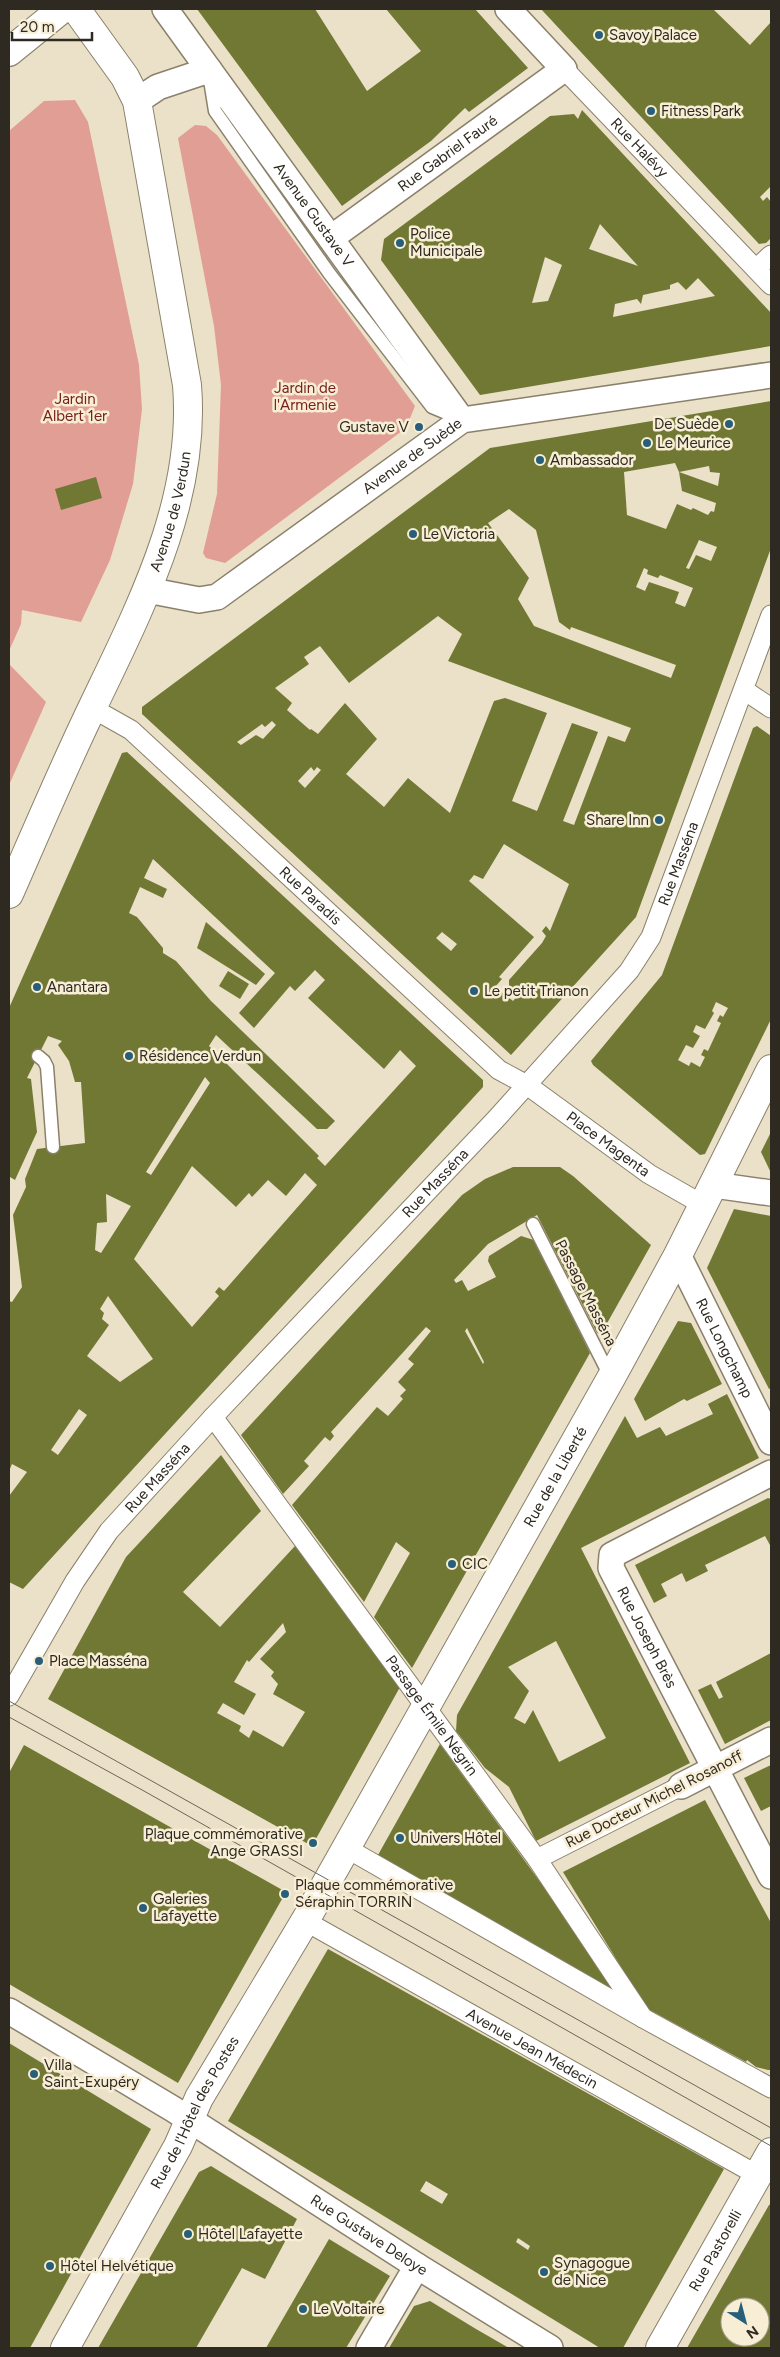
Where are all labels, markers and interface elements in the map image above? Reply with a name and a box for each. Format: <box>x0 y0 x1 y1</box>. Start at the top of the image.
scale bar <box>12 10 92 42</box>
text: 20 m <box>20 18 54 36</box>
place label: Savoy Palace <box>609 26 697 44</box>
marker: Savoy Palace <box>593 29 605 41</box>
place label: Fitness Park <box>661 102 742 120</box>
marker: Fitness Park <box>645 105 657 117</box>
street label: Rue Gabriel Fauré <box>394 111 501 196</box>
street label: Rue Halévy <box>607 114 672 181</box>
street label: Avenue Gustave V <box>270 159 358 271</box>
place label: Police Municipale <box>410 225 483 260</box>
marker: Police Municipale <box>394 237 406 249</box>
park label: Jardin de l'Armenie <box>274 379 336 414</box>
park label: Jardin Albert 1er <box>43 390 107 425</box>
street label: Avenue de Suède <box>359 414 465 498</box>
place label: De Suède <box>654 415 719 433</box>
place label: Gustave V <box>339 418 410 436</box>
marker: De Suède <box>723 418 735 430</box>
marker: Gustave V <box>413 421 425 433</box>
place label: Le Meurice <box>657 434 731 452</box>
marker: Le Meurice <box>641 437 653 449</box>
street label: Avenue de Verdun <box>146 450 195 574</box>
place label: Ambassador <box>550 451 634 469</box>
marker: Ambassador <box>534 454 546 466</box>
place label: Le Victoria <box>423 525 495 543</box>
marker: Le Victoria <box>407 528 419 540</box>
place label: Share Inn <box>586 811 649 829</box>
marker: Share Inn <box>653 814 665 826</box>
street label: Rue Masséna <box>654 819 702 908</box>
street label: Rue Paradis <box>276 863 345 929</box>
place label: Anantara <box>47 978 108 996</box>
marker: Anantara <box>31 981 43 993</box>
place label: Le petit Trianon <box>484 982 589 1000</box>
marker: Le petit Trianon <box>468 985 480 997</box>
place label: Résidence Verdun <box>139 1047 261 1065</box>
marker: Résidence Verdun <box>123 1050 135 1062</box>
street label: Place Magenta <box>563 1108 653 1181</box>
street label: Rue Masséna <box>398 1145 472 1221</box>
street label: Passage Masséna <box>551 1237 621 1349</box>
street label: Rue Longchamp <box>692 1295 757 1401</box>
street label: Rue de la Liberté <box>520 1423 591 1530</box>
street label: Rue Masséna <box>121 1439 194 1517</box>
place label: CIC <box>462 1555 488 1573</box>
marker: CIC <box>446 1558 458 1570</box>
street label: Rue Joseph Brès <box>613 1584 681 1691</box>
place label: Place Masséna <box>49 1652 147 1670</box>
street label: Passage Émile Négrin <box>382 1652 482 1779</box>
marker: Place Masséna <box>33 1655 45 1667</box>
street label: Rue Docteur Michel Rosanoff <box>562 1746 746 1852</box>
place label: Plaque commémorative Ange GRASSI <box>145 1825 303 1860</box>
place label: Univers Hôtel <box>410 1829 501 1847</box>
marker: Univers Hôtel <box>394 1832 406 1844</box>
marker: Plaque commémorative Ange GRASSI <box>307 1837 319 1849</box>
place label: Plaque commémorative Séraphin TORRIN <box>295 1876 453 1911</box>
marker: Plaque commémorative Séraphin TORRIN <box>279 1888 291 1900</box>
place label: Galeries Lafayette <box>153 1890 217 1925</box>
marker: Galeries Lafayette <box>137 1902 149 1914</box>
street label: Avenue Jean Médecin <box>463 2004 601 2093</box>
street label: Rue de l'Hôtel des Postes <box>147 2033 243 2192</box>
place label: Villa Saint-Exupéry <box>44 2056 139 2091</box>
marker: Villa Saint-Exupéry <box>28 2068 40 2080</box>
street label: Rue Gustave Deloye <box>307 2191 431 2279</box>
street label: Rue Pastorelli <box>685 2207 745 2294</box>
place label: Hôtel Lafayette <box>198 2225 303 2243</box>
marker: Hôtel Lafayette <box>182 2228 194 2240</box>
place label: Synagogue de Nice <box>554 2254 630 2289</box>
place label: Hôtel Helvétique <box>60 2257 174 2275</box>
marker: Hôtel Helvétique <box>44 2260 56 2272</box>
marker: Synagogue de Nice <box>538 2266 550 2278</box>
north arrow <box>720 2297 770 2347</box>
place label: Le Voltaire <box>313 2300 385 2318</box>
marker: Le Voltaire <box>297 2303 309 2315</box>
text: N <box>743 2322 762 2342</box>

